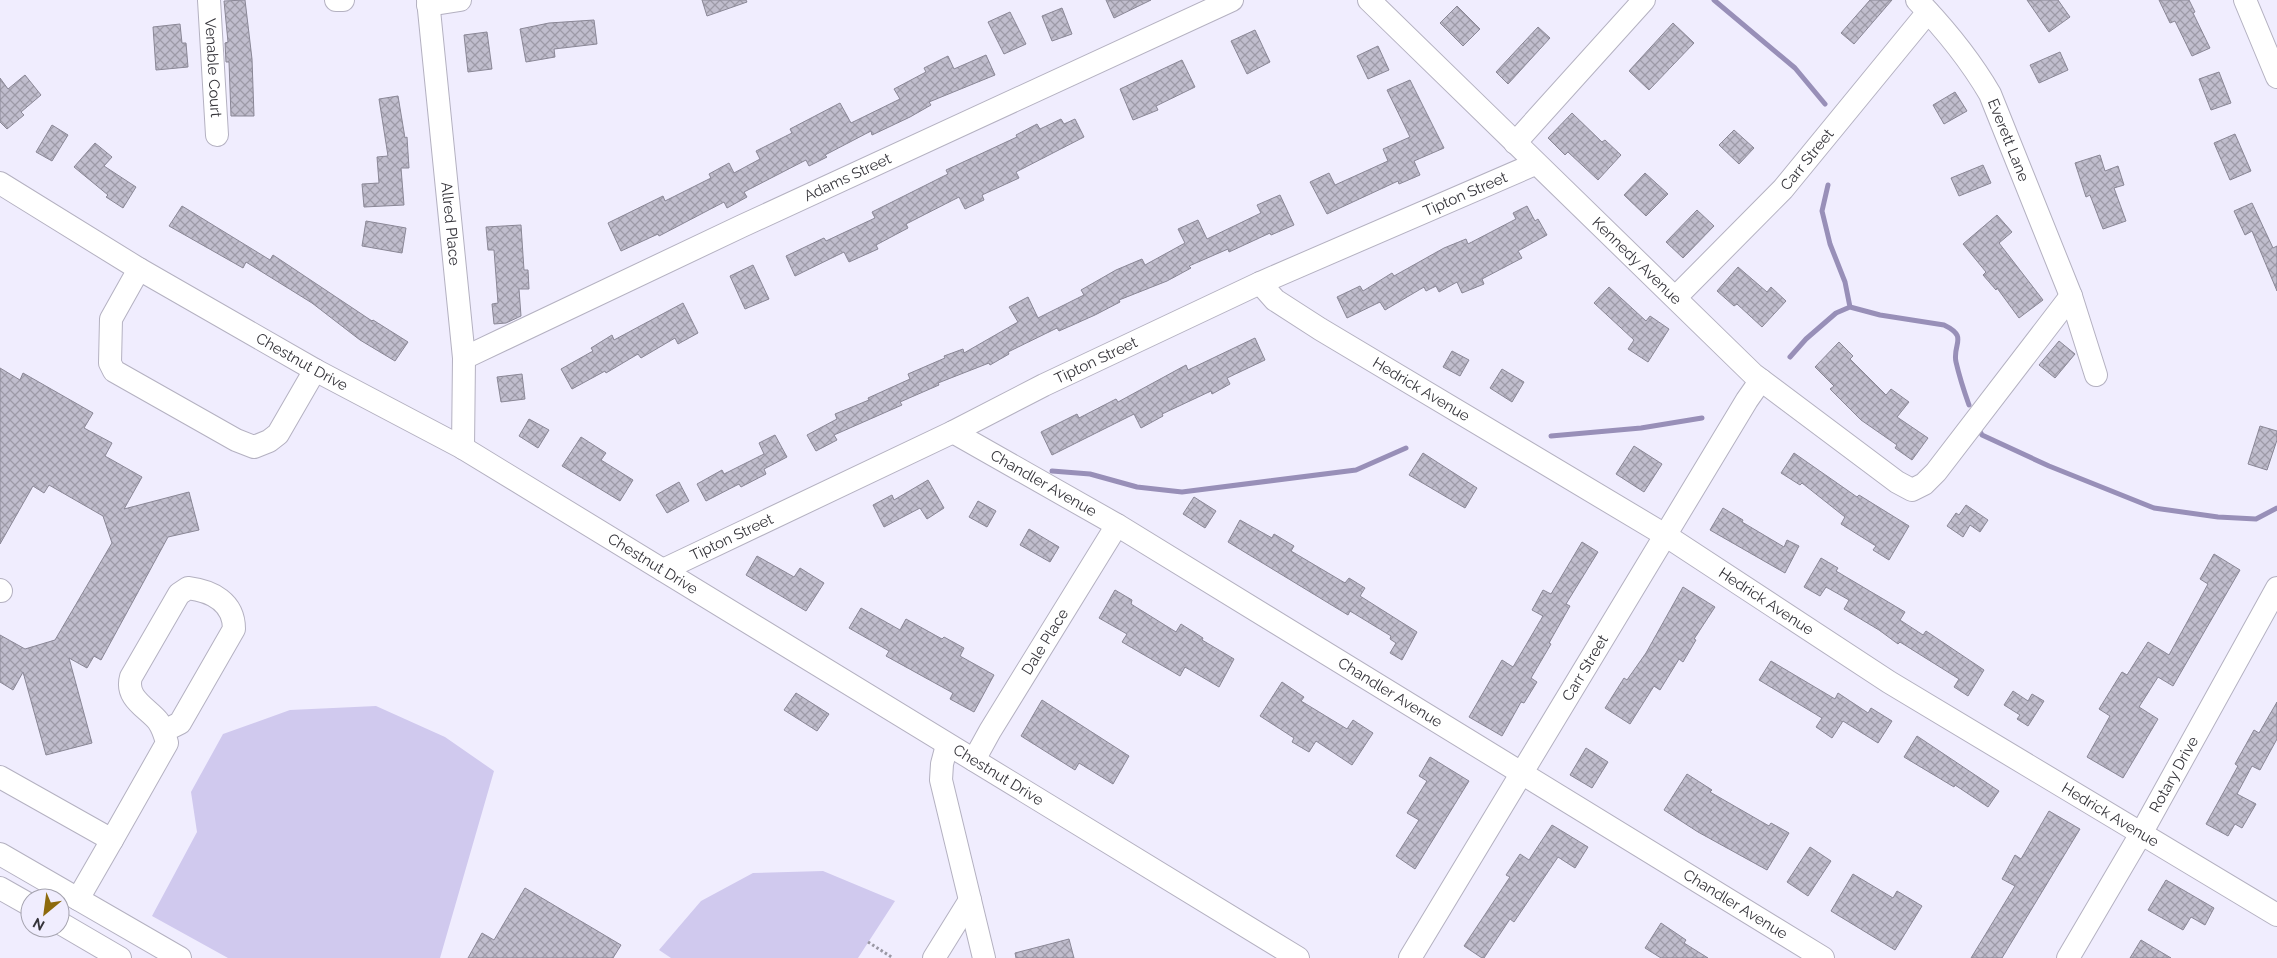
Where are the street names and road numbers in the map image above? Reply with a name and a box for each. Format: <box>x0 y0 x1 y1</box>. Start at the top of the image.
street label: Venable Court <box>201 18 225 118</box>
street label: Everett Lane <box>1984 96 2033 184</box>
street label: Carr Street <box>1777 125 1838 194</box>
street label: Adams Street <box>801 149 894 205</box>
street label: Tipton Street <box>1420 168 1510 220</box>
street label: Allred Place <box>437 181 464 267</box>
street label: Kennedy Avenue <box>1589 214 1685 308</box>
street label: Chestnut Drive <box>253 329 351 395</box>
street label: Tipton Street <box>1052 333 1140 388</box>
street label: Hedrick Avenue <box>1369 353 1473 425</box>
street label: Chandler Avenue <box>987 446 1100 521</box>
street label: Tipton Street <box>687 510 776 565</box>
street label: Chestnut Drive <box>604 529 701 598</box>
street label: Hedrick Avenue <box>1715 564 1817 639</box>
street label: Dale Place <box>1018 605 1072 678</box>
street label: Carr Street <box>1558 631 1612 704</box>
street label: Chandler Avenue <box>1335 654 1446 731</box>
street label: Rotary Drive <box>2146 733 2202 816</box>
street label: Chestnut Drive <box>950 741 1047 809</box>
street label: Hedrick Avenue <box>2058 779 2162 851</box>
street label: Chandler Avenue <box>1680 865 1791 943</box>

